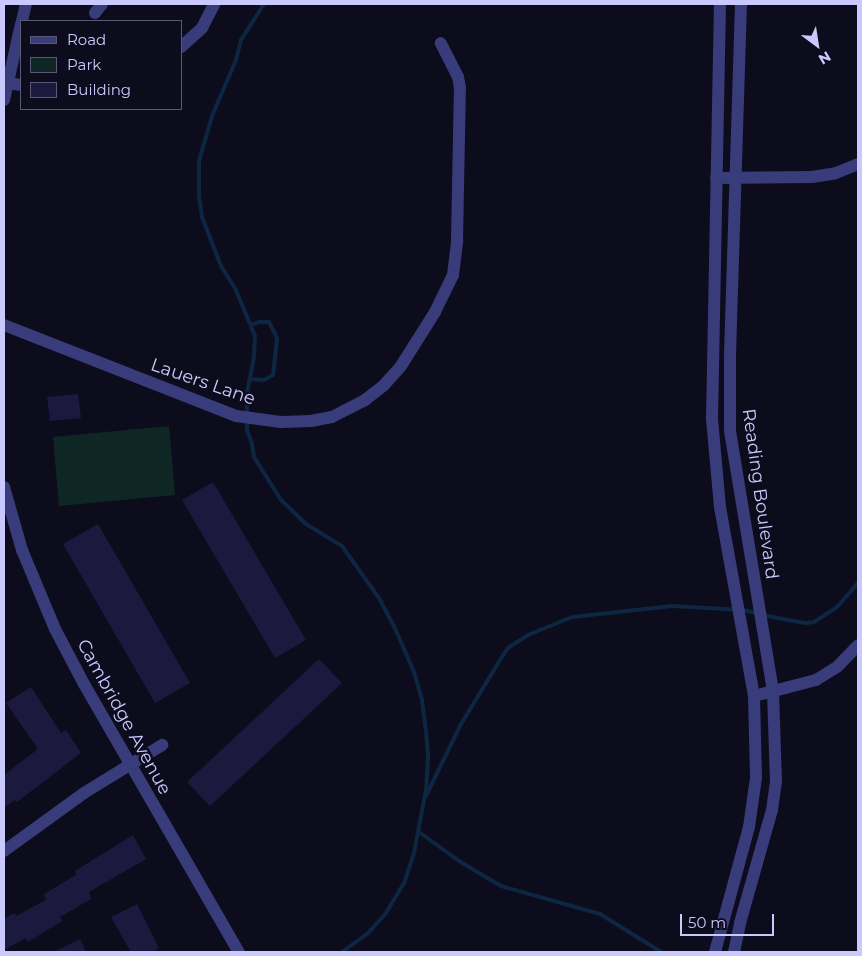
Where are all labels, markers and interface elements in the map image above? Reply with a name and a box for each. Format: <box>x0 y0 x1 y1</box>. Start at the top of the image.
legend <box>20 20 182 110</box>
north arrow <box>792 20 842 70</box>
text: Road <box>67 30 106 49</box>
text: N <box>815 47 834 68</box>
text: Park <box>67 55 101 74</box>
text: Building <box>67 80 131 99</box>
street label: Lauers Lane <box>148 354 258 410</box>
street label: Reading Boulevard <box>737 407 783 581</box>
street label: Cambridge Avenue <box>72 635 176 799</box>
scale bar <box>682 904 776 936</box>
text: 50 m <box>688 913 726 932</box>

